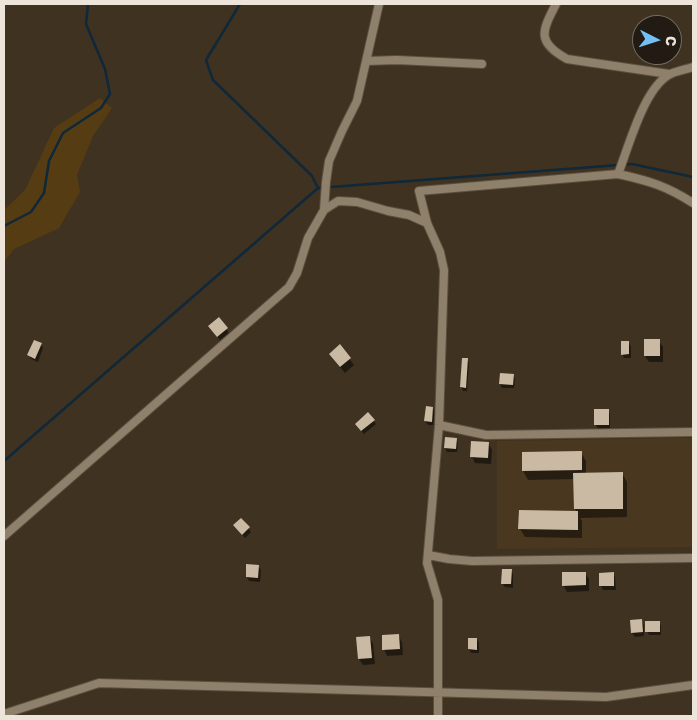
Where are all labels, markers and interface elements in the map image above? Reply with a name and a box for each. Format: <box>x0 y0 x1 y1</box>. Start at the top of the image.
north arrow <box>632 15 682 65</box>
text: С <box>663 36 680 47</box>

